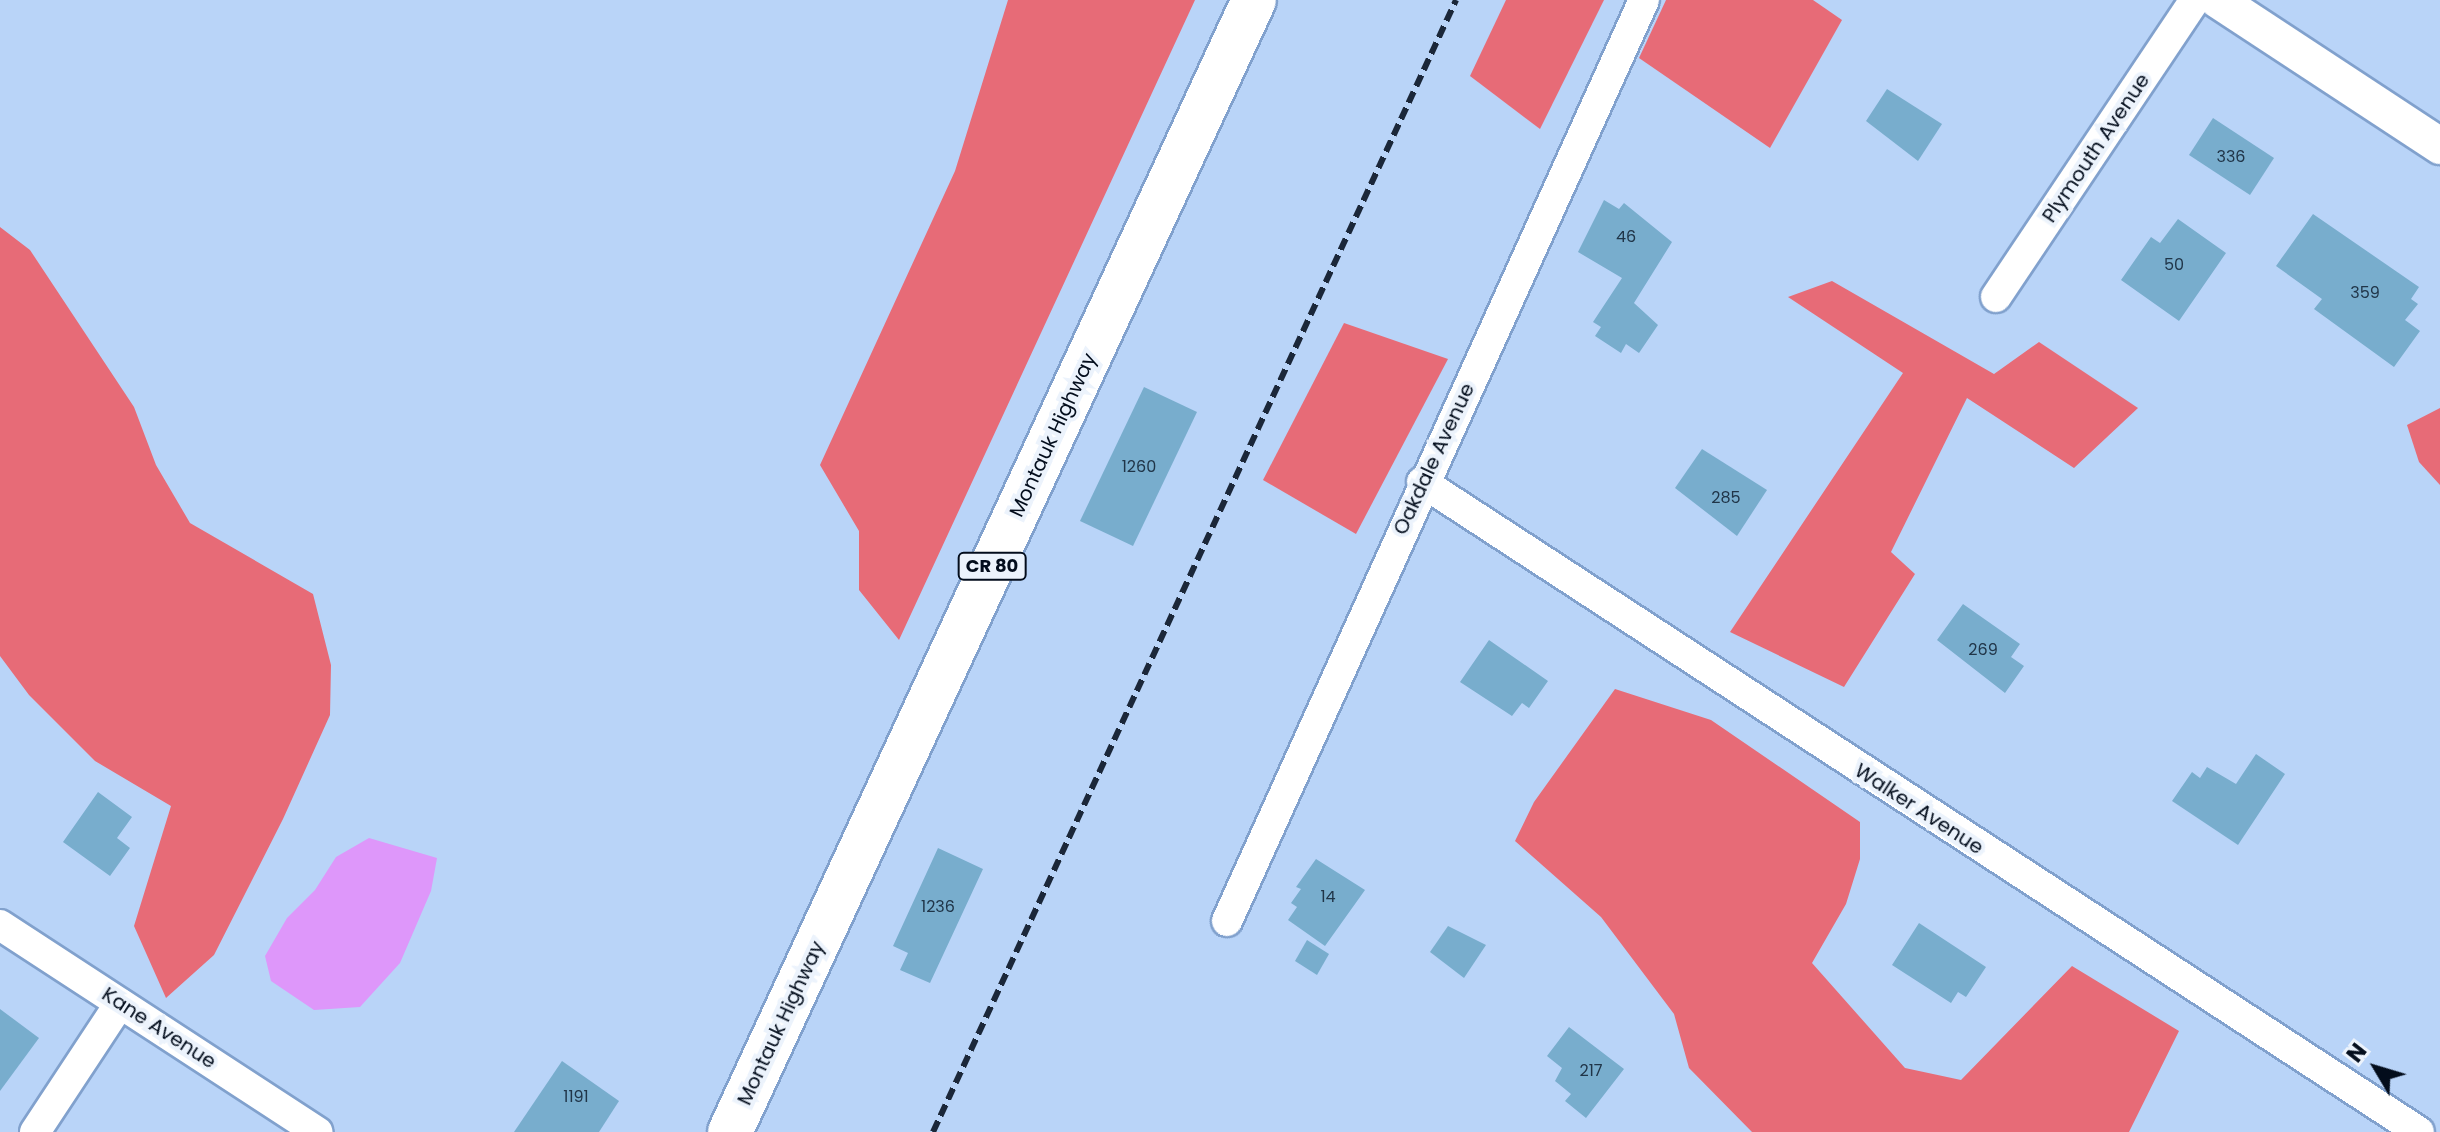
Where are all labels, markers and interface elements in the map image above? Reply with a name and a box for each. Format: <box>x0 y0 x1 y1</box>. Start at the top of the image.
street label: Plymouth Avenue <box>2037 69 2155 227</box>
house number: 336 <box>2216 147 2246 167</box>
house number: 46 <box>1616 227 1636 247</box>
house number: 50 <box>2164 255 2184 275</box>
house number: 359 <box>2350 283 2380 303</box>
street label: Montauk Highway <box>1004 349 1102 521</box>
street label: Oakdale Avenue <box>1388 379 1480 539</box>
house number: 1260 <box>1122 457 1156 477</box>
house number: 285 <box>1711 488 1741 508</box>
road number: CR 80 <box>956 552 1028 580</box>
house number: 269 <box>1968 640 1998 660</box>
street label: Walker Avenue <box>1850 758 1988 860</box>
house number: 14 <box>1320 887 1336 907</box>
house number: 1236 <box>921 897 955 917</box>
street label: Montauk Highway <box>732 937 830 1109</box>
street label: Kane Avenue <box>97 982 221 1074</box>
north arrow <box>2336 1028 2416 1108</box>
text: N <box>2339 1037 2374 1069</box>
house number: 217 <box>1579 1061 1603 1081</box>
house number: 1191 <box>563 1087 589 1107</box>

